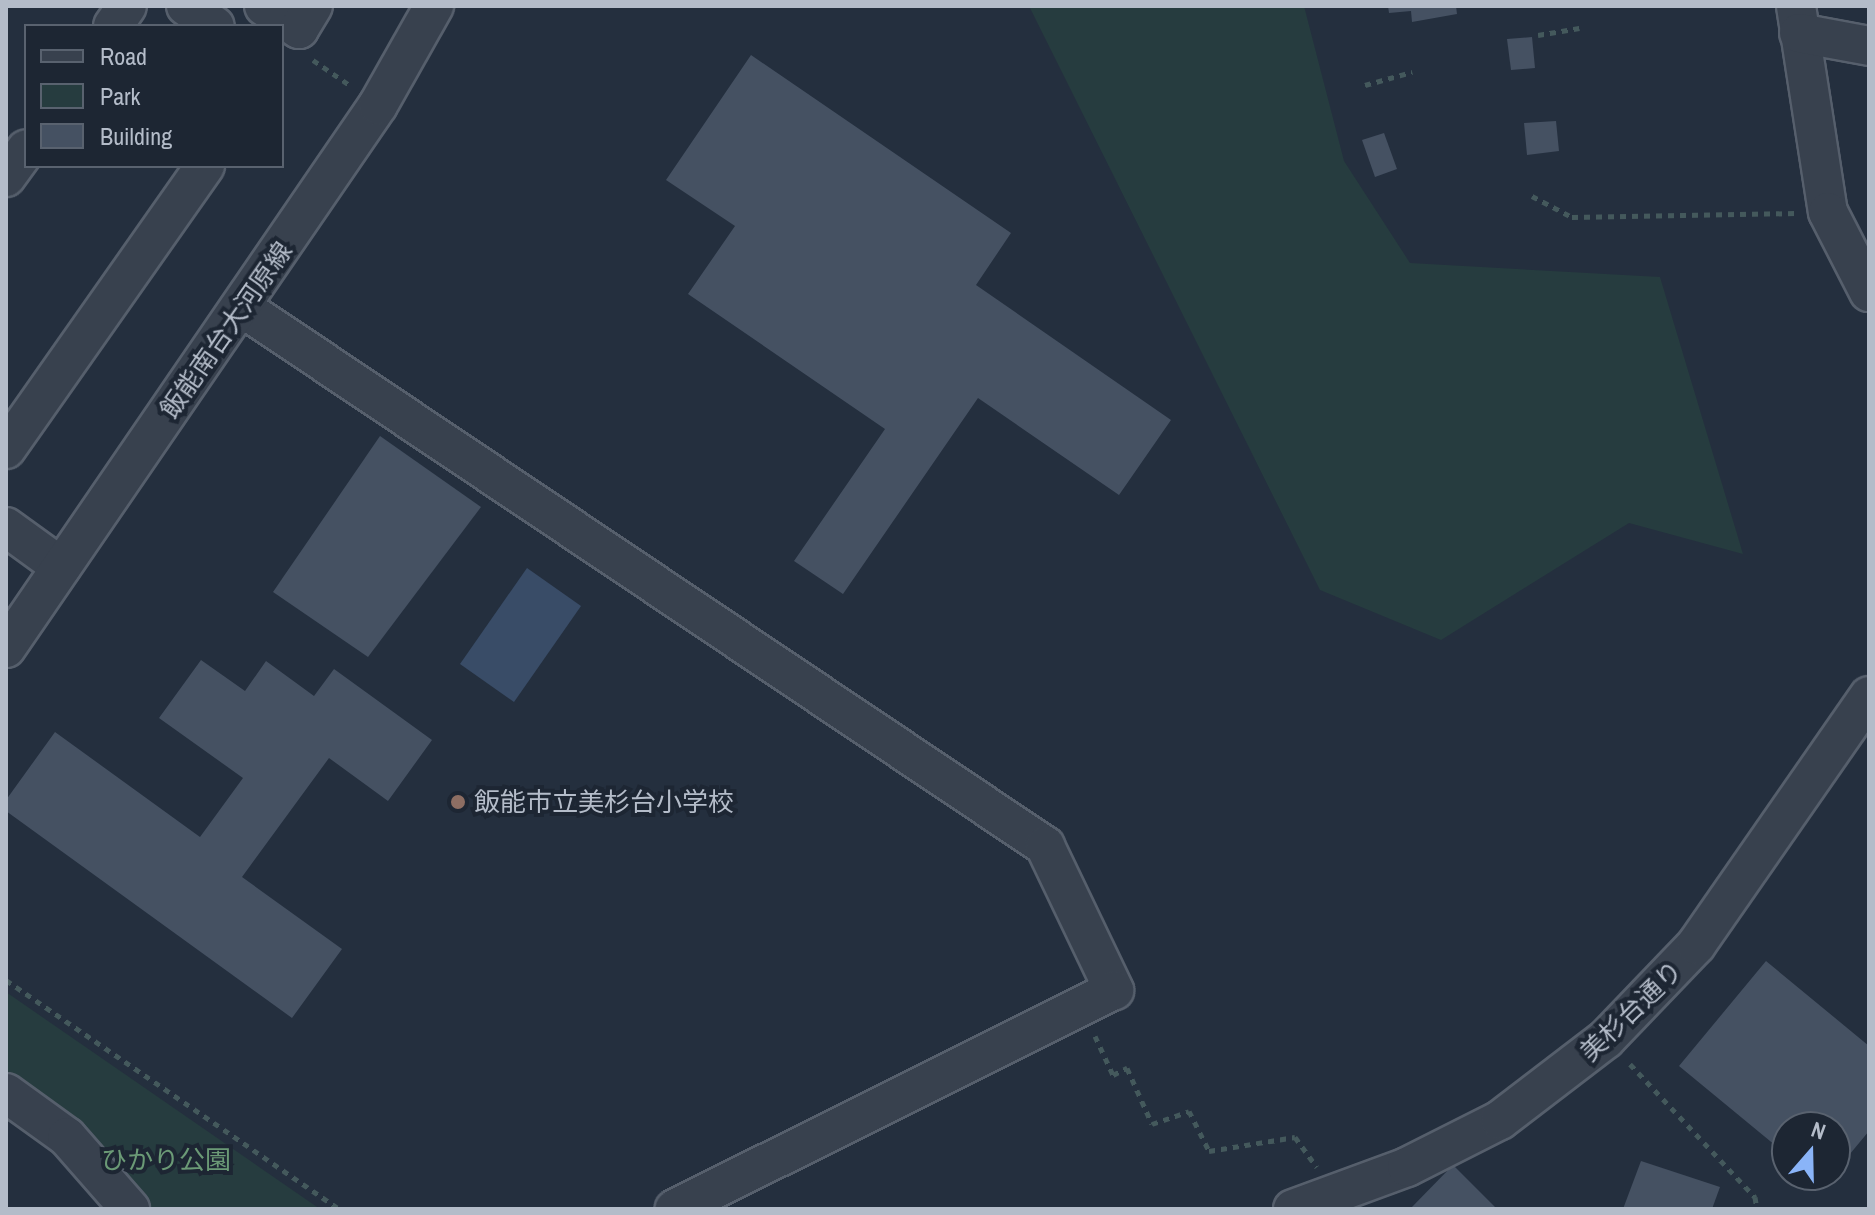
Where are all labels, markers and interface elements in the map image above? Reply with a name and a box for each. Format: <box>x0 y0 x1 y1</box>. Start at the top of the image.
legend <box>24 24 284 168</box>
text: Road <box>100 40 147 72</box>
text: Park <box>100 80 140 112</box>
text: Building <box>100 120 172 152</box>
street label: 飯能南台大河原線 <box>154 236 298 424</box>
place label: 飯能市立美杉台小学校 <box>474 786 734 818</box>
marker: 飯能市立美杉台小学校 <box>449 793 467 811</box>
street label: 美杉台通り <box>1573 955 1689 1067</box>
north arrow <box>1771 1111 1851 1191</box>
text: N <box>1807 1114 1830 1147</box>
park label: ひかり公園 <box>101 1144 231 1176</box>

